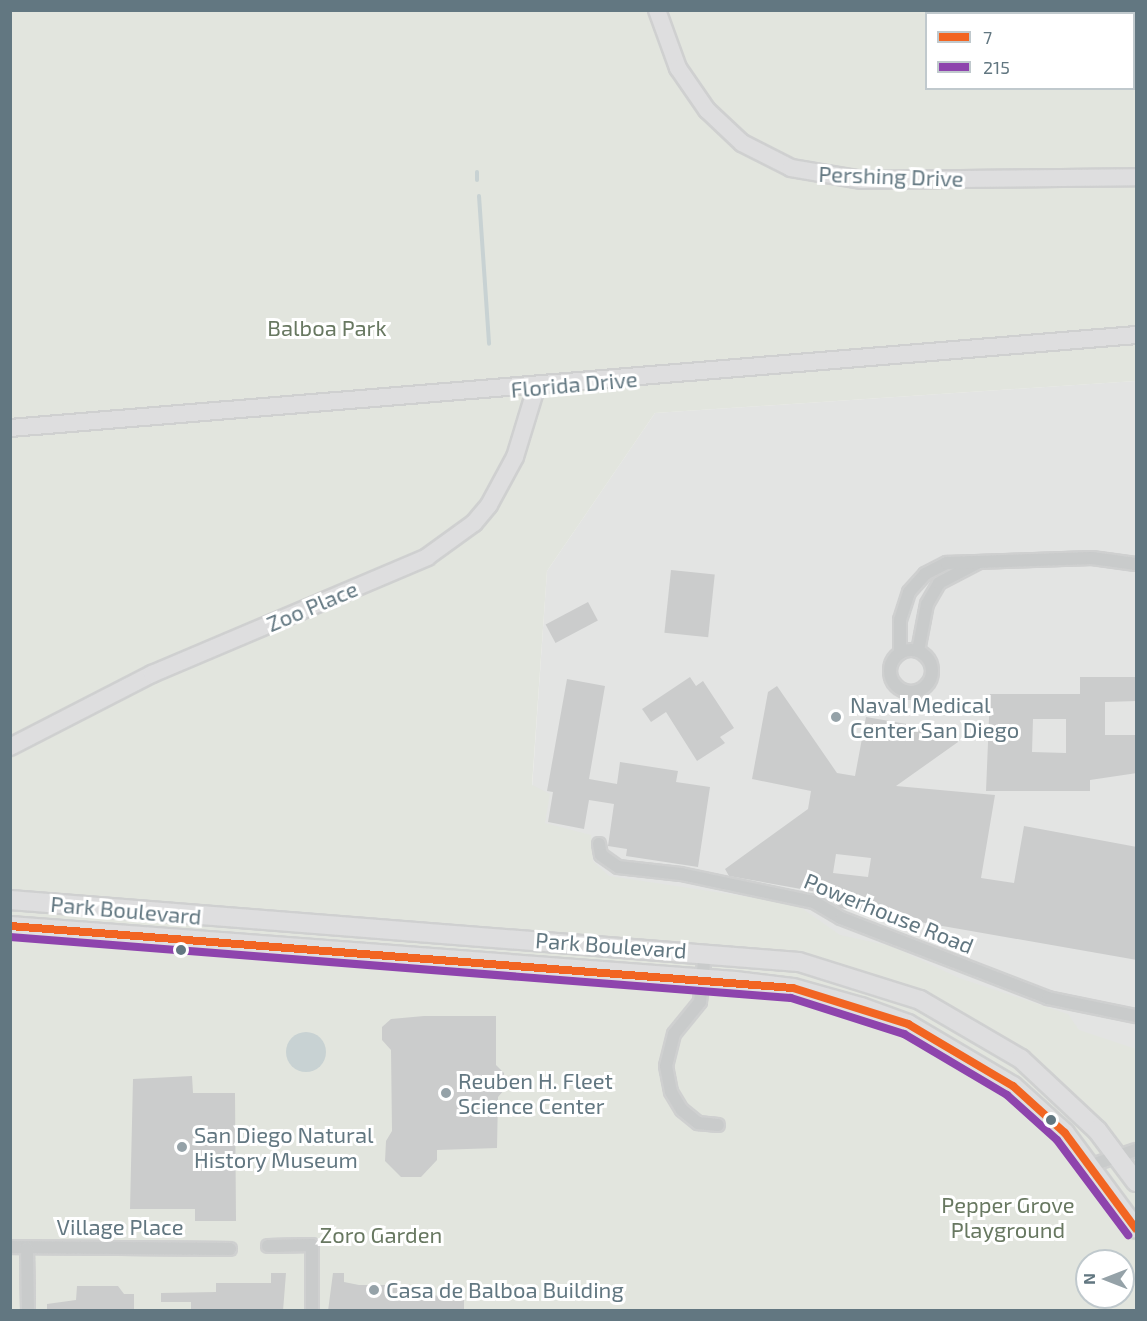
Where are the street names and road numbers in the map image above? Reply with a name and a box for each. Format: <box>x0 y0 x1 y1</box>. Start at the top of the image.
street label: Pershing Drive <box>818 160 964 192</box>
street label: Florida Drive <box>510 365 638 403</box>
street label: Zoo Place <box>263 575 361 637</box>
street label: Powerhouse Road <box>800 867 978 959</box>
street label: Park Boulevard <box>49 890 203 930</box>
street label: Park Boulevard <box>534 927 688 963</box>
street label: Village Place <box>57 1214 183 1240</box>

